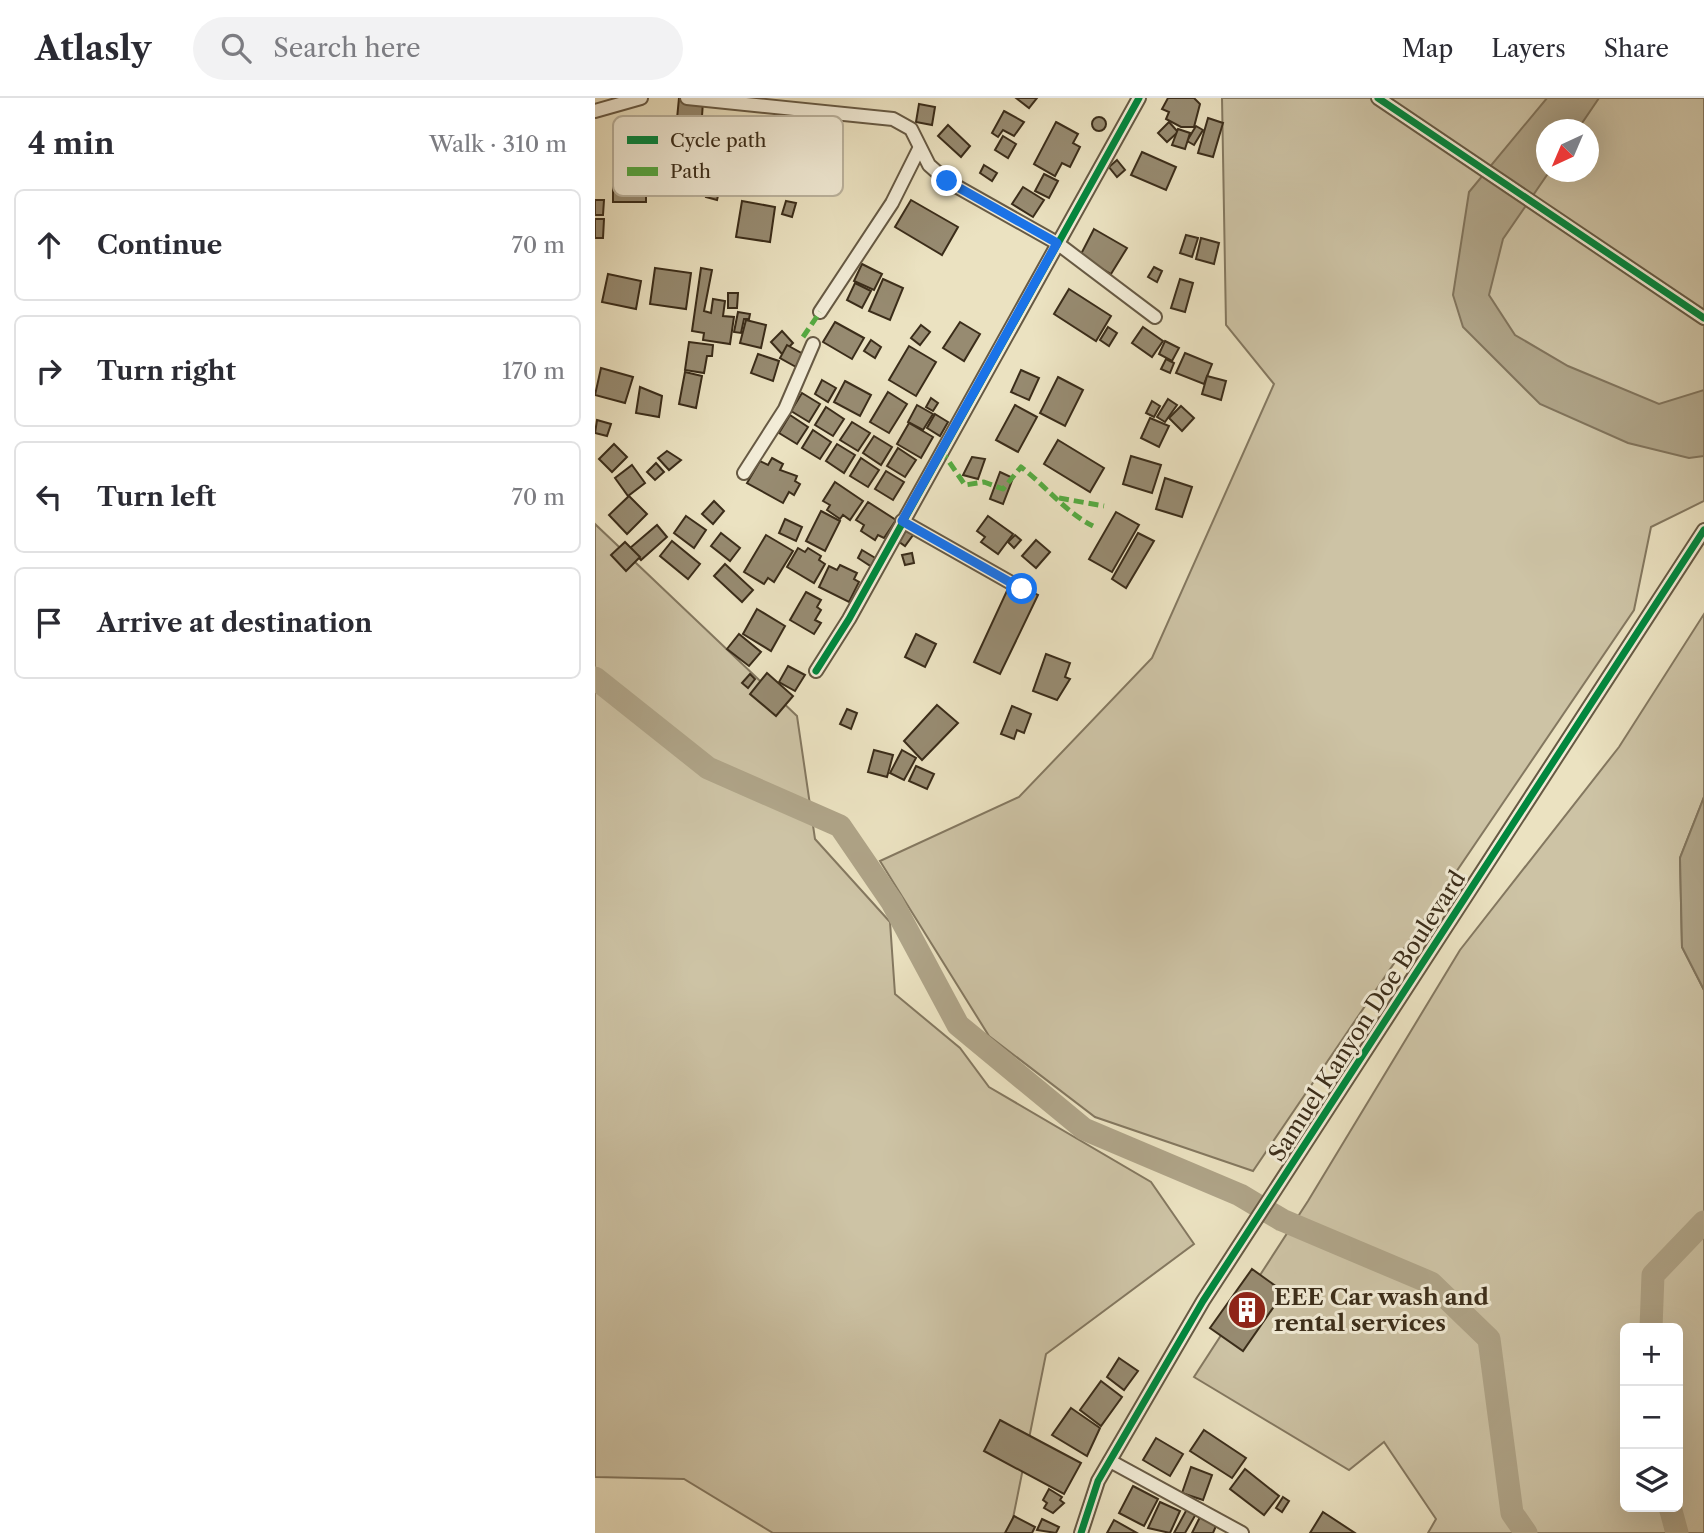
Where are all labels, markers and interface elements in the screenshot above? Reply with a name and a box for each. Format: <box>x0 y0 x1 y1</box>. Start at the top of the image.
search box <box>193 17 683 80</box>
text: Atlasly <box>35 28 151 69</box>
icon: search <box>217 29 255 67</box>
text: Search here <box>273 32 420 64</box>
text: Map <box>1402 34 1453 63</box>
text: Layers <box>1491 34 1566 63</box>
text: Share <box>1604 34 1669 63</box>
legend <box>613 116 843 196</box>
north arrow <box>1536 119 1599 182</box>
text: 4 min <box>28 125 114 162</box>
text: Cycle path <box>670 129 766 152</box>
text: Walk · 310 m <box>429 130 567 158</box>
text: Path <box>670 160 711 183</box>
route end <box>931 165 962 196</box>
icon: ahead <box>30 226 68 264</box>
text: Continue <box>97 229 222 261</box>
text: 70 m <box>512 231 565 259</box>
icon: right <box>30 352 68 390</box>
text: Turn right <box>97 355 236 387</box>
text: 170 m <box>502 357 565 385</box>
icon: left <box>30 478 68 516</box>
text: Turn left <box>97 481 216 513</box>
text: 70 m <box>512 483 565 511</box>
route start <box>1006 573 1037 604</box>
icon: arrive <box>30 604 68 642</box>
text: Arrive at destination <box>97 607 372 639</box>
street label: Samuel Kanyon Doe Boulevard <box>1263 866 1471 1166</box>
place label: EEE Car wash and rental services <box>1274 1283 1490 1337</box>
building icon: EEE Car wash and rental services <box>1226 1289 1268 1331</box>
map controls <box>1620 1323 1683 1512</box>
button: + <box>1620 1323 1683 1386</box>
button: − <box>1620 1386 1683 1449</box>
button: layers <box>1620 1449 1683 1512</box>

